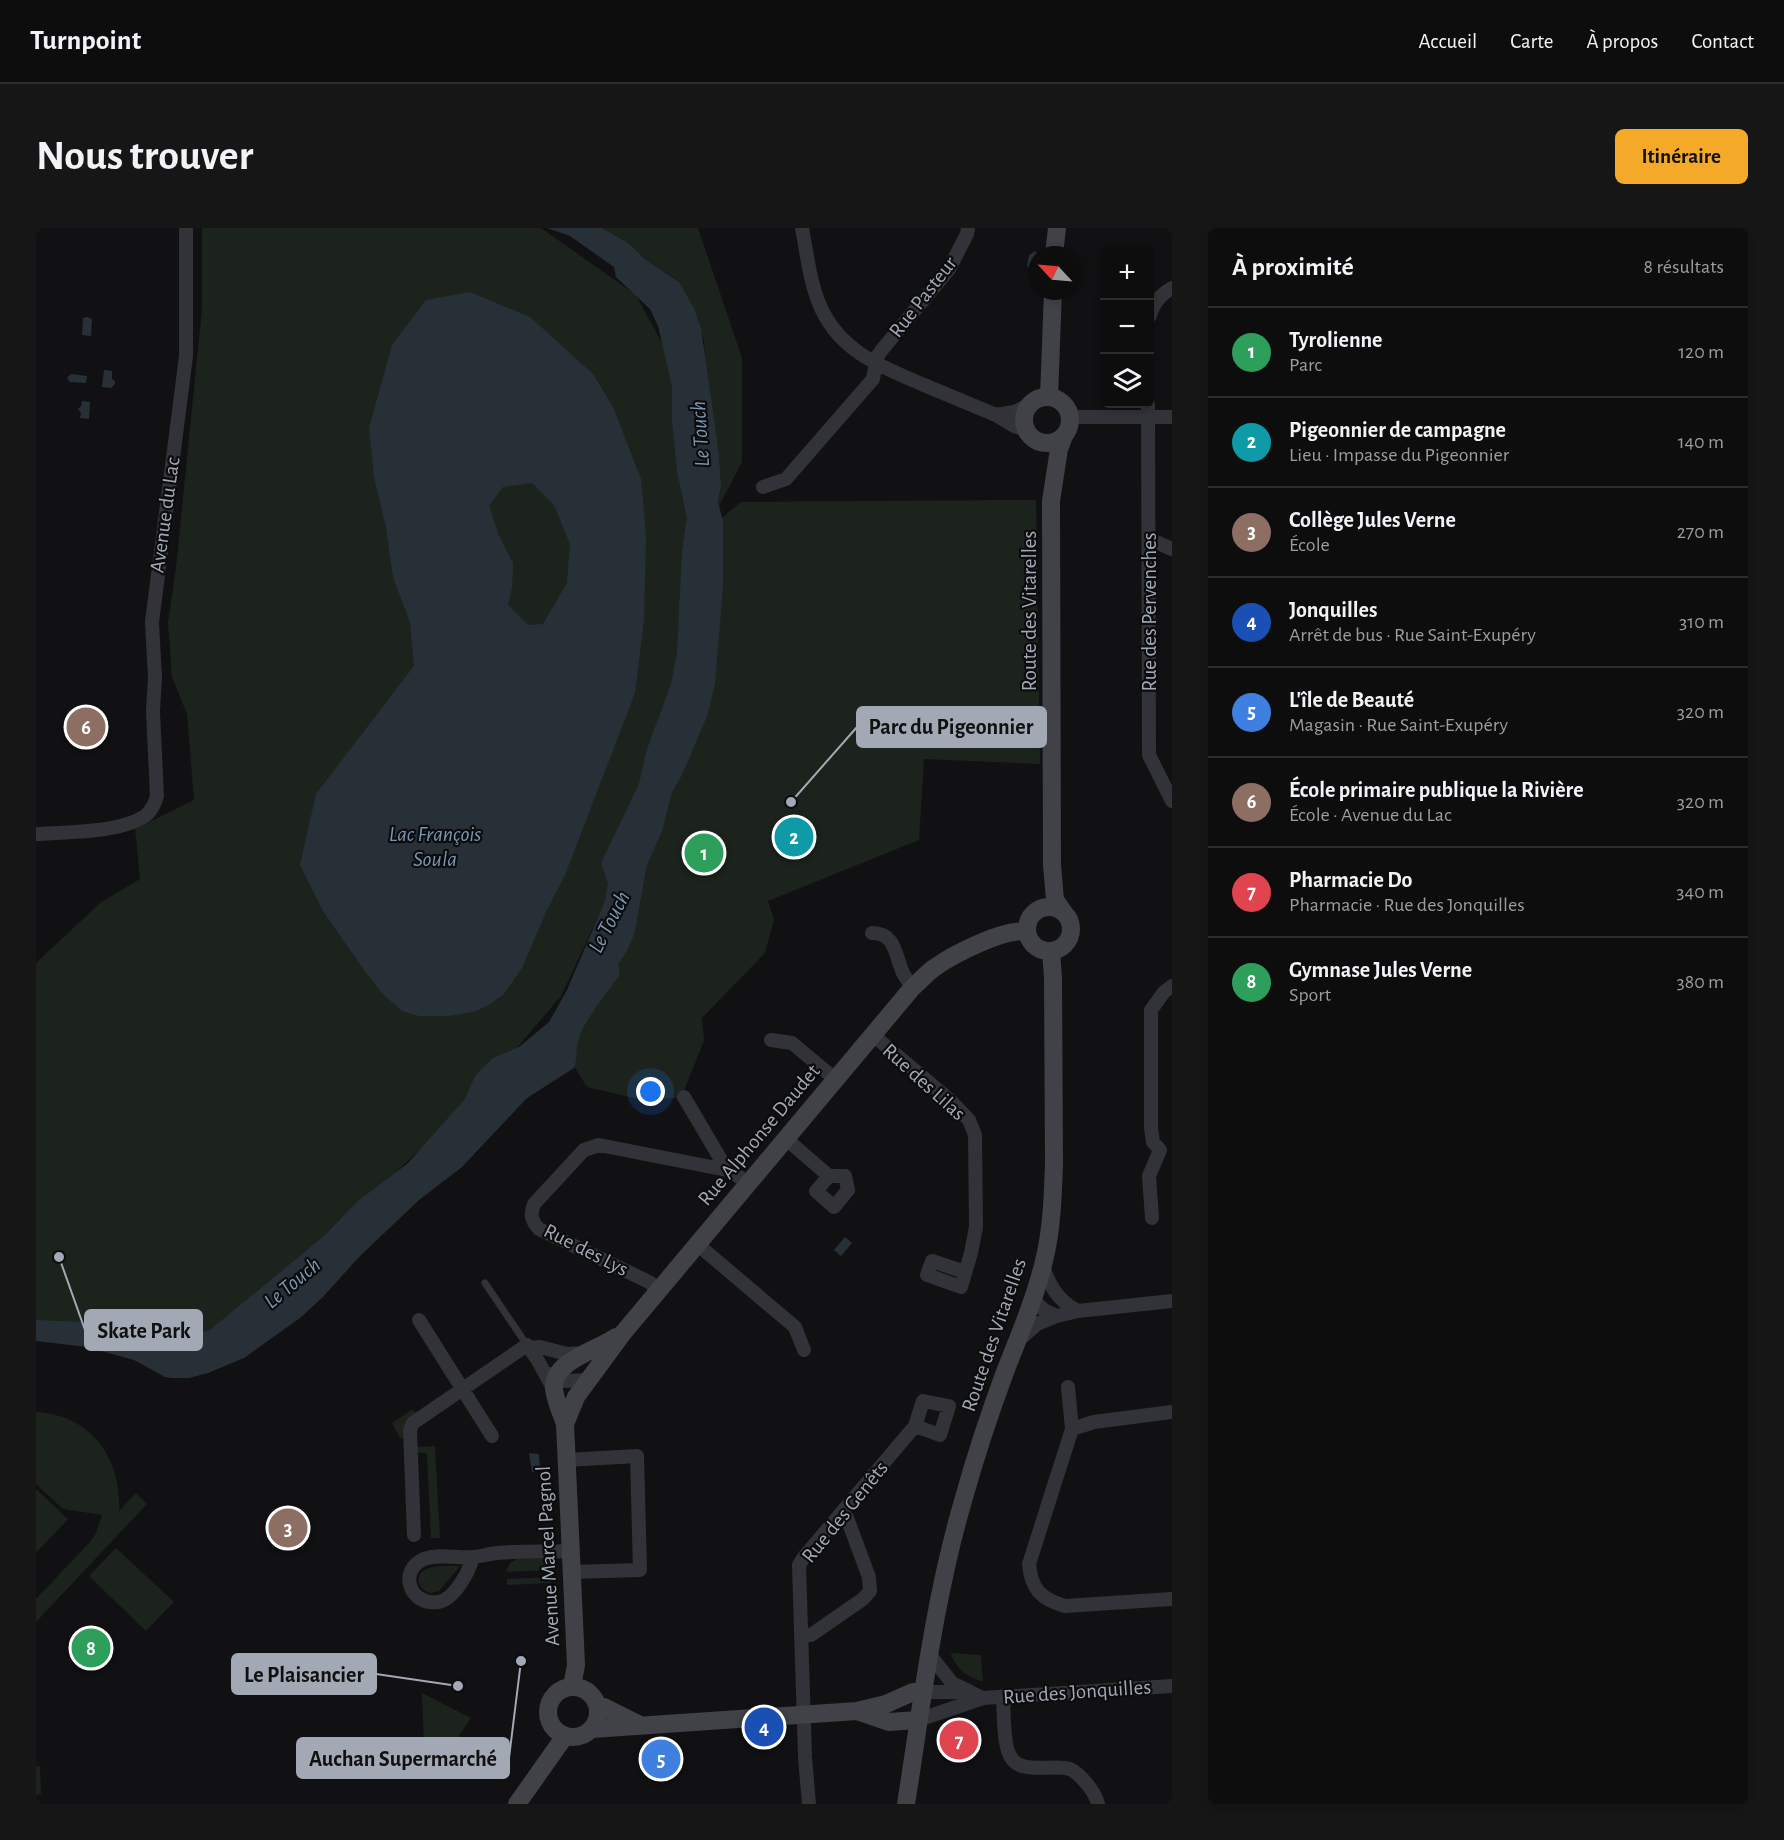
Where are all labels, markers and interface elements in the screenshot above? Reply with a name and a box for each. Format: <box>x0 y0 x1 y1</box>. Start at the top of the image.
text: Turnpoint <box>30 27 141 55</box>
text: Accueil <box>1419 31 1477 52</box>
text: Carte <box>1510 31 1553 52</box>
text: À propos <box>1586 31 1658 52</box>
text: Contact <box>1691 31 1754 52</box>
button: Itinéraire <box>1615 129 1748 184</box>
text: Nous trouver <box>36 135 253 177</box>
north arrow <box>1028 246 1082 300</box>
map controls <box>1100 246 1154 408</box>
button: + <box>1100 246 1154 300</box>
street label: Rue Pasteur <box>885 252 961 341</box>
text: À proximité <box>1232 254 1354 280</box>
text: 8 résultats <box>1644 257 1724 277</box>
button: − <box>1100 300 1154 354</box>
text: Tyrolienne <box>1289 329 1382 351</box>
text: 1 <box>1248 342 1255 362</box>
text: 120 m <box>1678 342 1724 362</box>
button: layers <box>1100 354 1154 408</box>
text: Parc <box>1289 355 1322 375</box>
water label: Le Touch <box>687 400 713 468</box>
text: Pigeonnier de campagne <box>1289 419 1506 441</box>
text: 2 <box>1247 432 1256 452</box>
text: 140 m <box>1678 432 1724 452</box>
text: Lieu · Impasse du Pigeonnier <box>1289 445 1509 465</box>
street label: Avenue du Lac <box>147 456 183 574</box>
text: Collège Jules Verne <box>1289 509 1456 531</box>
text: 3 <box>1247 522 1256 542</box>
text: 270 m <box>1677 522 1724 542</box>
street label: Route des Vitarelles <box>1019 531 1040 691</box>
street label: Rue des Pervenches <box>1139 532 1160 692</box>
text: École <box>1289 535 1330 555</box>
text: Jonquilles <box>1289 599 1377 621</box>
text: 4 <box>1246 612 1257 632</box>
text: 310 m <box>1679 612 1724 632</box>
text: Arrêt de bus · Rue Saint-Exupéry <box>1289 625 1536 645</box>
text: L'île de Beauté <box>1289 689 1414 711</box>
text: 5 <box>1247 702 1256 722</box>
text: 320 m <box>1677 702 1724 722</box>
pin: 6 <box>67 704 106 750</box>
callout: Parc du Pigeonnier <box>857 707 1046 747</box>
text: Magasin · Rue Saint-Exupéry <box>1289 715 1508 735</box>
text: Parc du Pigeonnier <box>869 716 1034 738</box>
text: École primaire publique la Rivière <box>1289 779 1584 801</box>
text: 6 <box>1247 792 1256 812</box>
text: 320 m <box>1677 792 1724 812</box>
text: École · Avenue du Lac <box>1289 805 1452 825</box>
pin: 2 <box>774 814 813 860</box>
water label: Lac François Soula <box>389 823 481 870</box>
pin: 1 <box>684 830 724 876</box>
text: Pharmacie Do <box>1289 869 1412 891</box>
text: 7 <box>1247 882 1256 902</box>
text: 340 m <box>1676 882 1724 902</box>
water label: Le Touch <box>584 888 634 956</box>
text: Pharmacie · Rue des Jonquilles <box>1289 895 1525 915</box>
text: Gymnase Jules Verne <box>1289 959 1472 981</box>
text: 8 <box>1247 972 1256 992</box>
text: 380 m <box>1676 972 1724 992</box>
text: Sport <box>1289 985 1331 1005</box>
street label: Rue des Lilas <box>879 1040 969 1124</box>
street label: Rue Alphonse Daudet <box>694 1060 824 1210</box>
your location <box>636 1077 665 1106</box>
street label: Rue des Lys <box>540 1220 632 1280</box>
water label: Le Touch <box>260 1253 324 1313</box>
street label: Route des Vitarelles <box>958 1256 1030 1414</box>
callout: Skate Park <box>85 1310 202 1350</box>
text: Skate Park <box>97 1320 191 1342</box>
street label: Rue des Genêts <box>798 1457 892 1567</box>
street label: Avenue Marcel Pagnol <box>533 1465 563 1647</box>
pin: 3 <box>268 1506 308 1550</box>
pin: 8 <box>72 1626 110 1670</box>
callout: Le Plaisancier <box>232 1654 376 1694</box>
text: Le Plaisancier <box>244 1664 364 1686</box>
street label: Rue des Jonquilles <box>1002 1676 1152 1708</box>
pin: 4 <box>744 1704 784 1750</box>
pin: 7 <box>940 1718 978 1762</box>
pin: 5 <box>642 1736 680 1781</box>
callout: Auchan Supermarché <box>297 1738 509 1778</box>
text: Auchan Supermarché <box>309 1748 497 1770</box>

